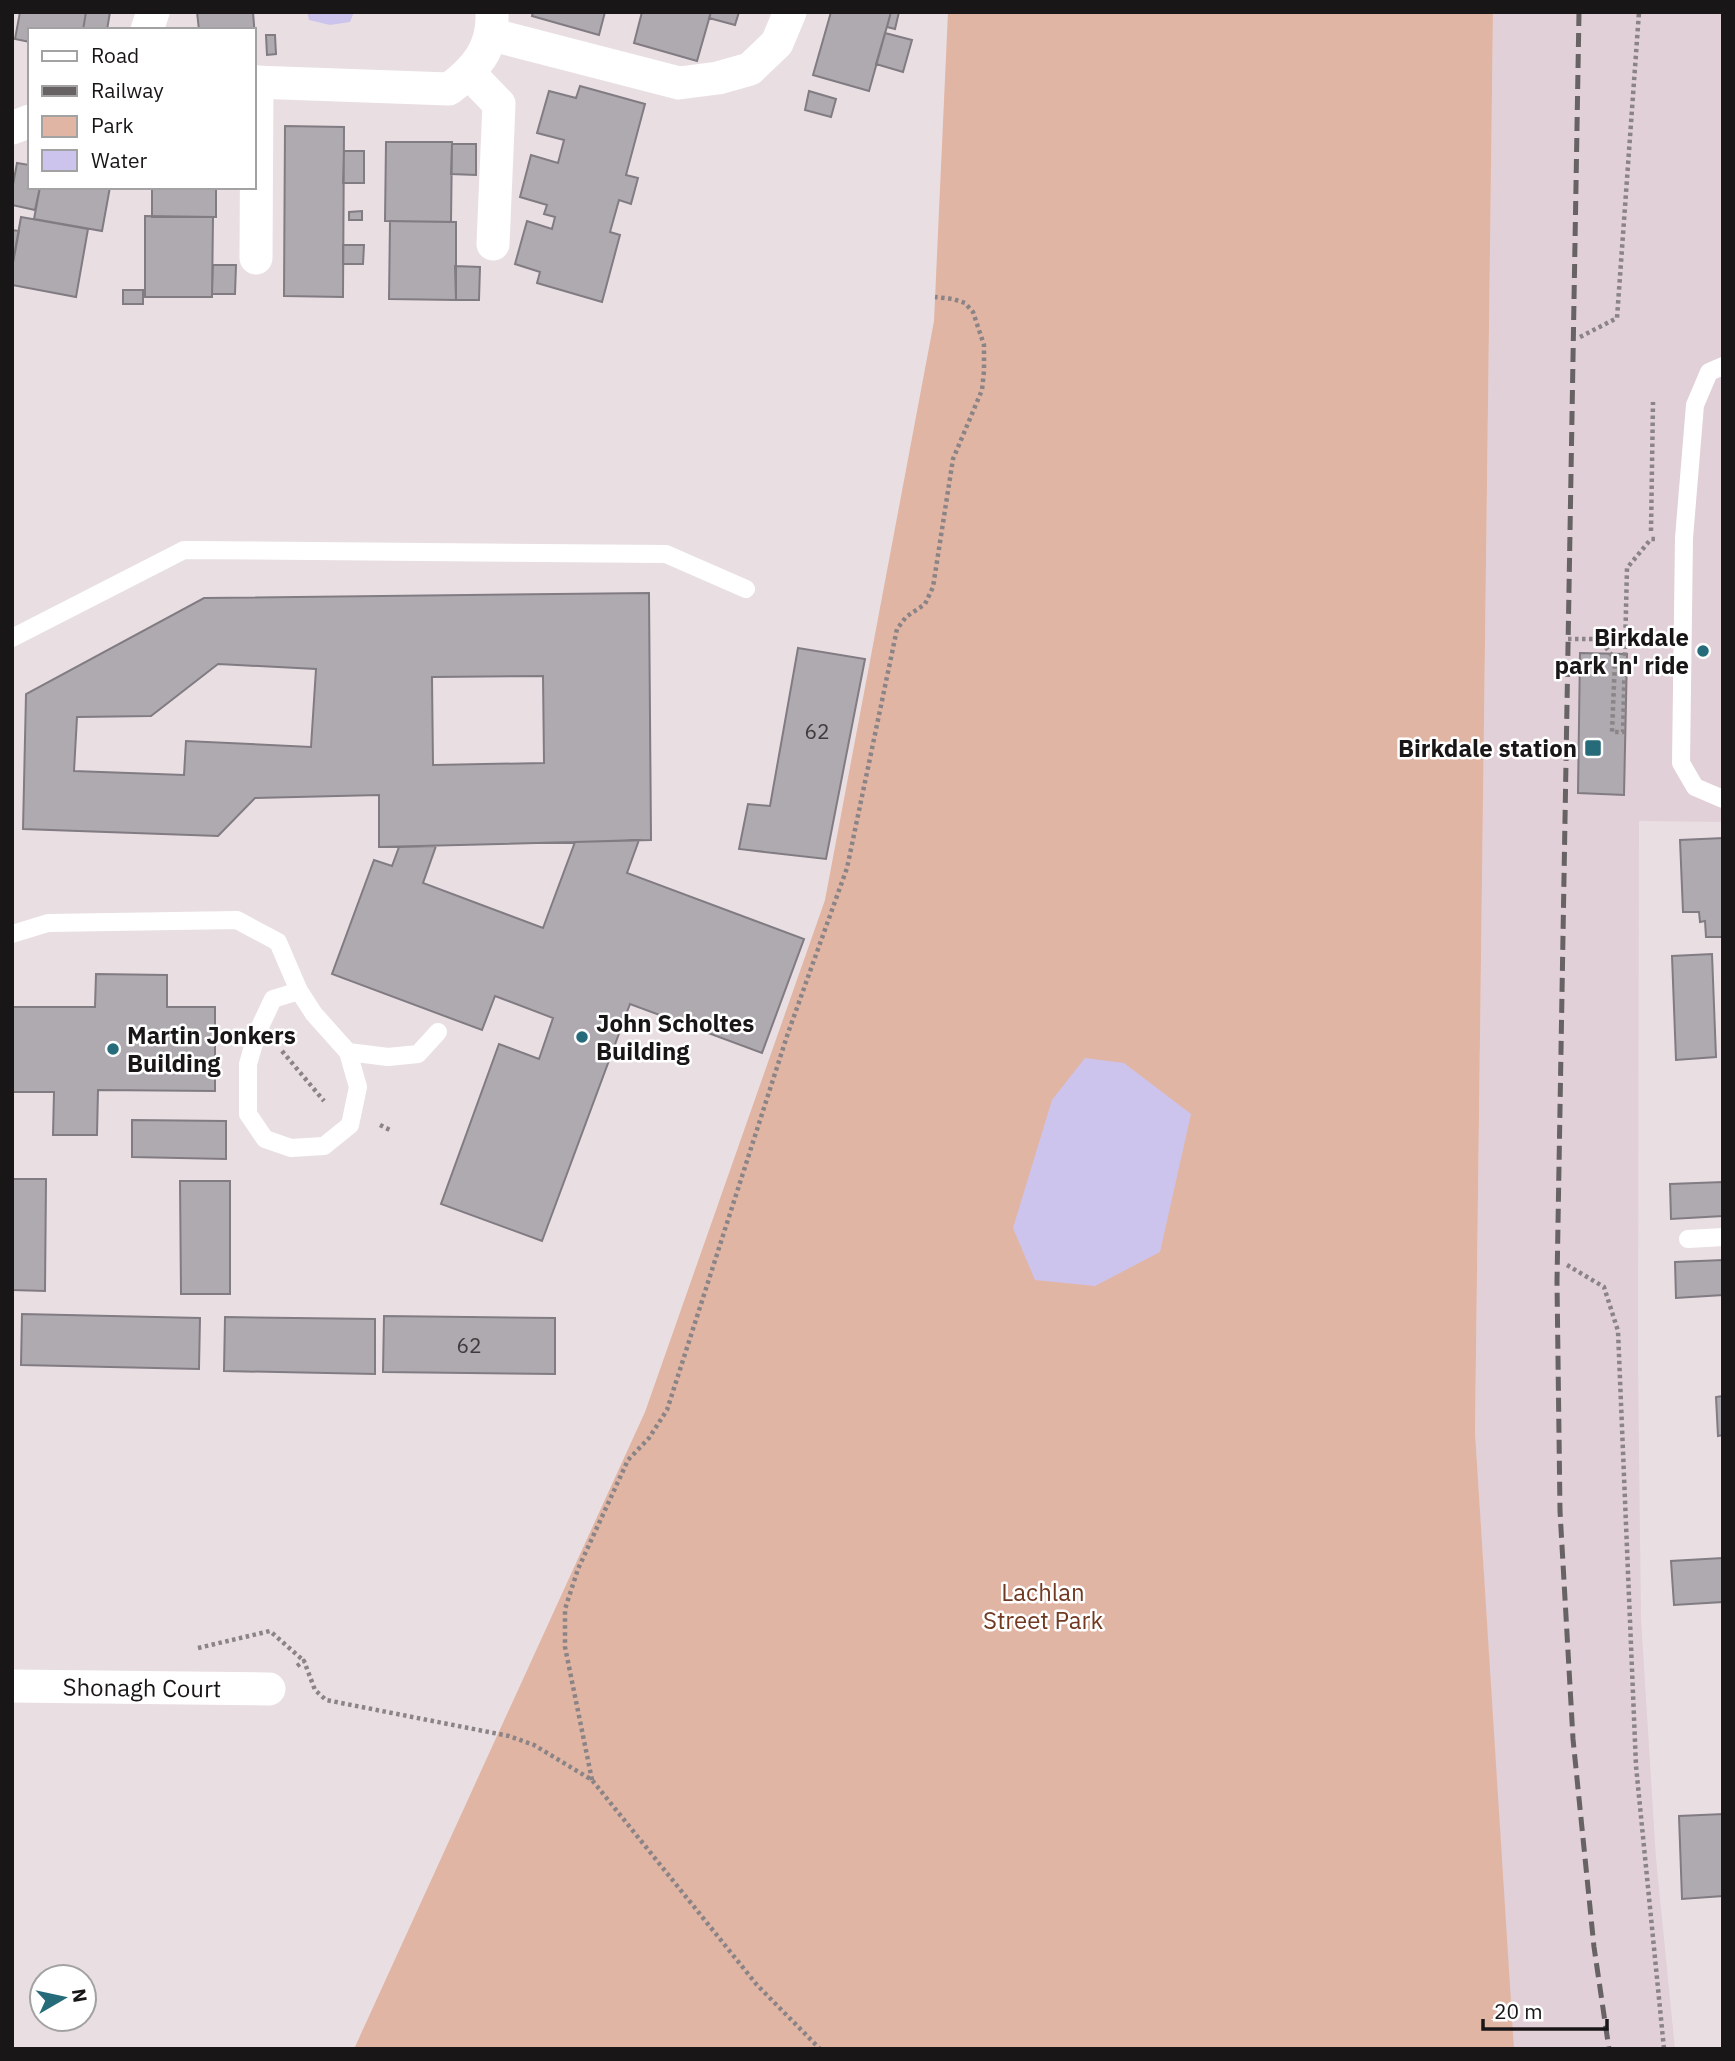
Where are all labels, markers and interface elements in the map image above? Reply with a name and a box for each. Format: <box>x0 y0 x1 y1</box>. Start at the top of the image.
legend <box>28 28 256 189</box>
text: Road <box>91 41 139 69</box>
text: Railway <box>91 76 164 104</box>
text: Park <box>91 111 134 139</box>
text: Water <box>91 146 148 174</box>
place label: Birkdale park 'n' ride <box>1554 621 1689 681</box>
marker: Birkdale park 'n' ride <box>1695 643 1711 659</box>
house number: 62 <box>804 717 830 745</box>
place label: Birkdale station <box>1398 732 1577 764</box>
marker: Birkdale station <box>1583 738 1603 758</box>
place label: John Scholtes Building <box>596 1007 754 1067</box>
place label: Martin Jonkers Building <box>127 1019 296 1079</box>
marker: John Scholtes Building <box>574 1029 590 1045</box>
marker: Martin Jonkers Building <box>105 1041 121 1057</box>
house number: 62 <box>456 1331 482 1359</box>
park label: Lachlan Street Park <box>983 1576 1103 1636</box>
street label: Shonagh Court <box>62 1671 222 1704</box>
north arrow <box>28 1963 98 2033</box>
text: N <box>67 1987 93 2004</box>
scale bar <box>1483 1988 1607 2032</box>
text: 20 m <box>1494 1997 1543 2025</box>

